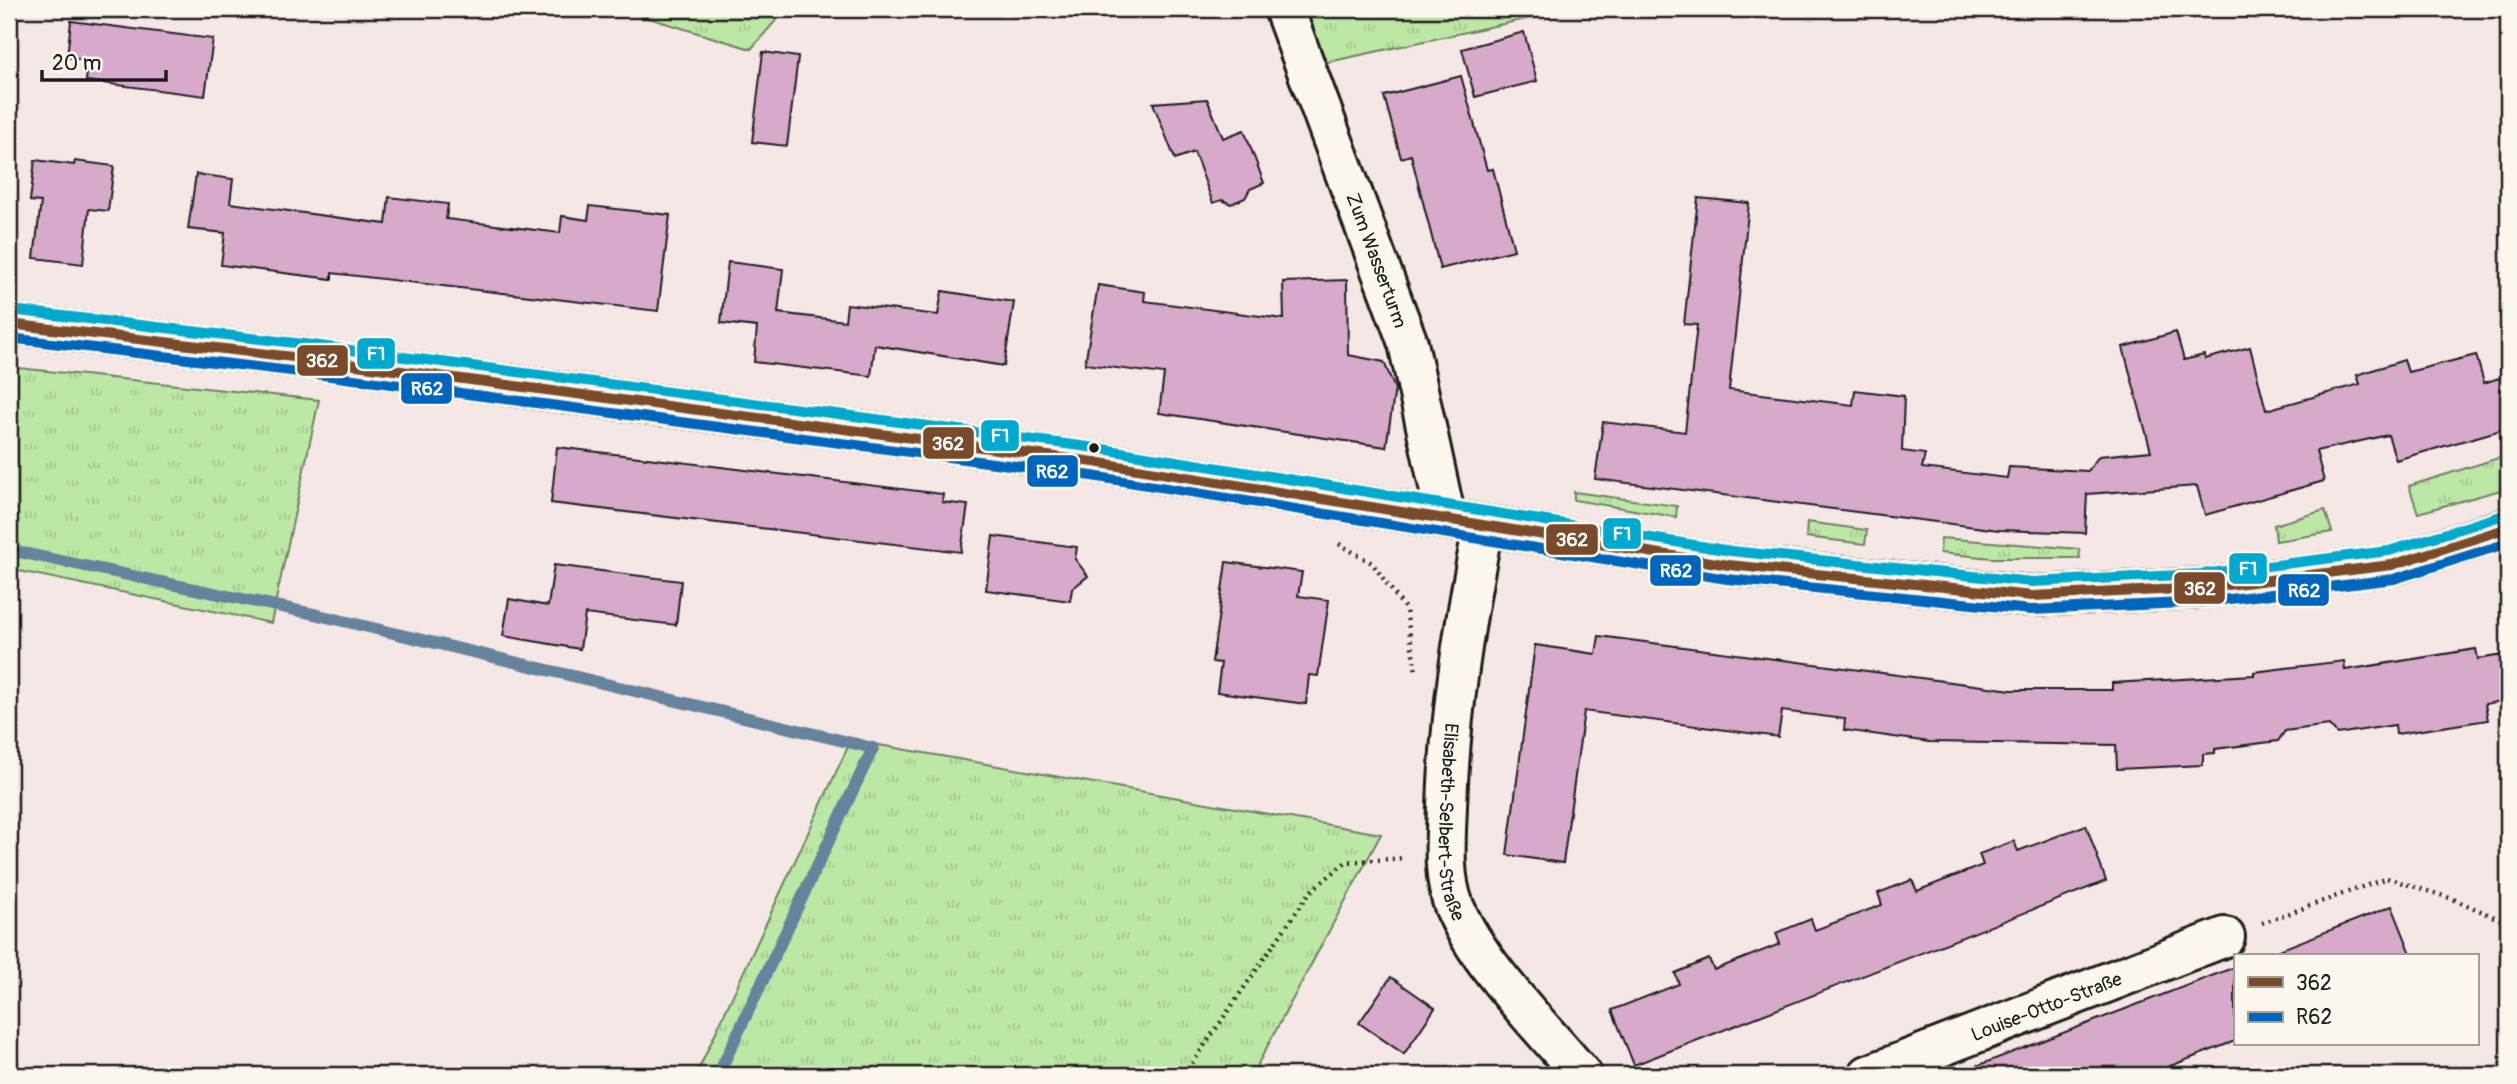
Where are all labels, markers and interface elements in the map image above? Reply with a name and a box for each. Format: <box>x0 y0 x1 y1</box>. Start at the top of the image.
scale bar <box>42 38 166 82</box>
text: 20 m <box>52 50 101 77</box>
street label: Zum Wasserturm <box>1340 190 1412 332</box>
line badge: F1 <box>356 337 396 370</box>
text: F1 <box>367 342 385 366</box>
line badge: 362 <box>296 344 349 377</box>
text: 362 <box>306 349 339 373</box>
line badge: R62 <box>400 372 453 405</box>
text: R62 <box>411 377 444 401</box>
line badge: F1 <box>980 419 1020 452</box>
text: F1 <box>991 424 1009 448</box>
line badge: 362 <box>922 426 975 460</box>
text: 362 <box>932 432 965 456</box>
unlabelled marker <box>1087 441 1101 455</box>
line badge: R62 <box>1026 454 1079 488</box>
text: R62 <box>1036 460 1069 484</box>
line badge: F1 <box>1602 517 1642 550</box>
text: F1 <box>1613 522 1631 546</box>
line badge: 362 <box>1545 523 1599 556</box>
text: 362 <box>1556 528 1589 552</box>
line badge: F1 <box>2228 552 2268 585</box>
line badge: R62 <box>1649 554 1702 587</box>
text: F1 <box>2239 557 2257 581</box>
text: R62 <box>1660 559 1693 583</box>
line badge: 362 <box>2173 571 2226 605</box>
line badge: R62 <box>2277 573 2330 607</box>
text: 362 <box>2184 577 2217 601</box>
text: R62 <box>2288 579 2321 603</box>
street label: Elisabeth-Selbert-Straße <box>1433 722 1470 926</box>
legend <box>2234 954 2478 1046</box>
street label: Louise-Otto-Straße <box>1968 967 2126 1047</box>
text: 362 <box>2296 970 2332 997</box>
text: R62 <box>2296 1004 2332 1031</box>

